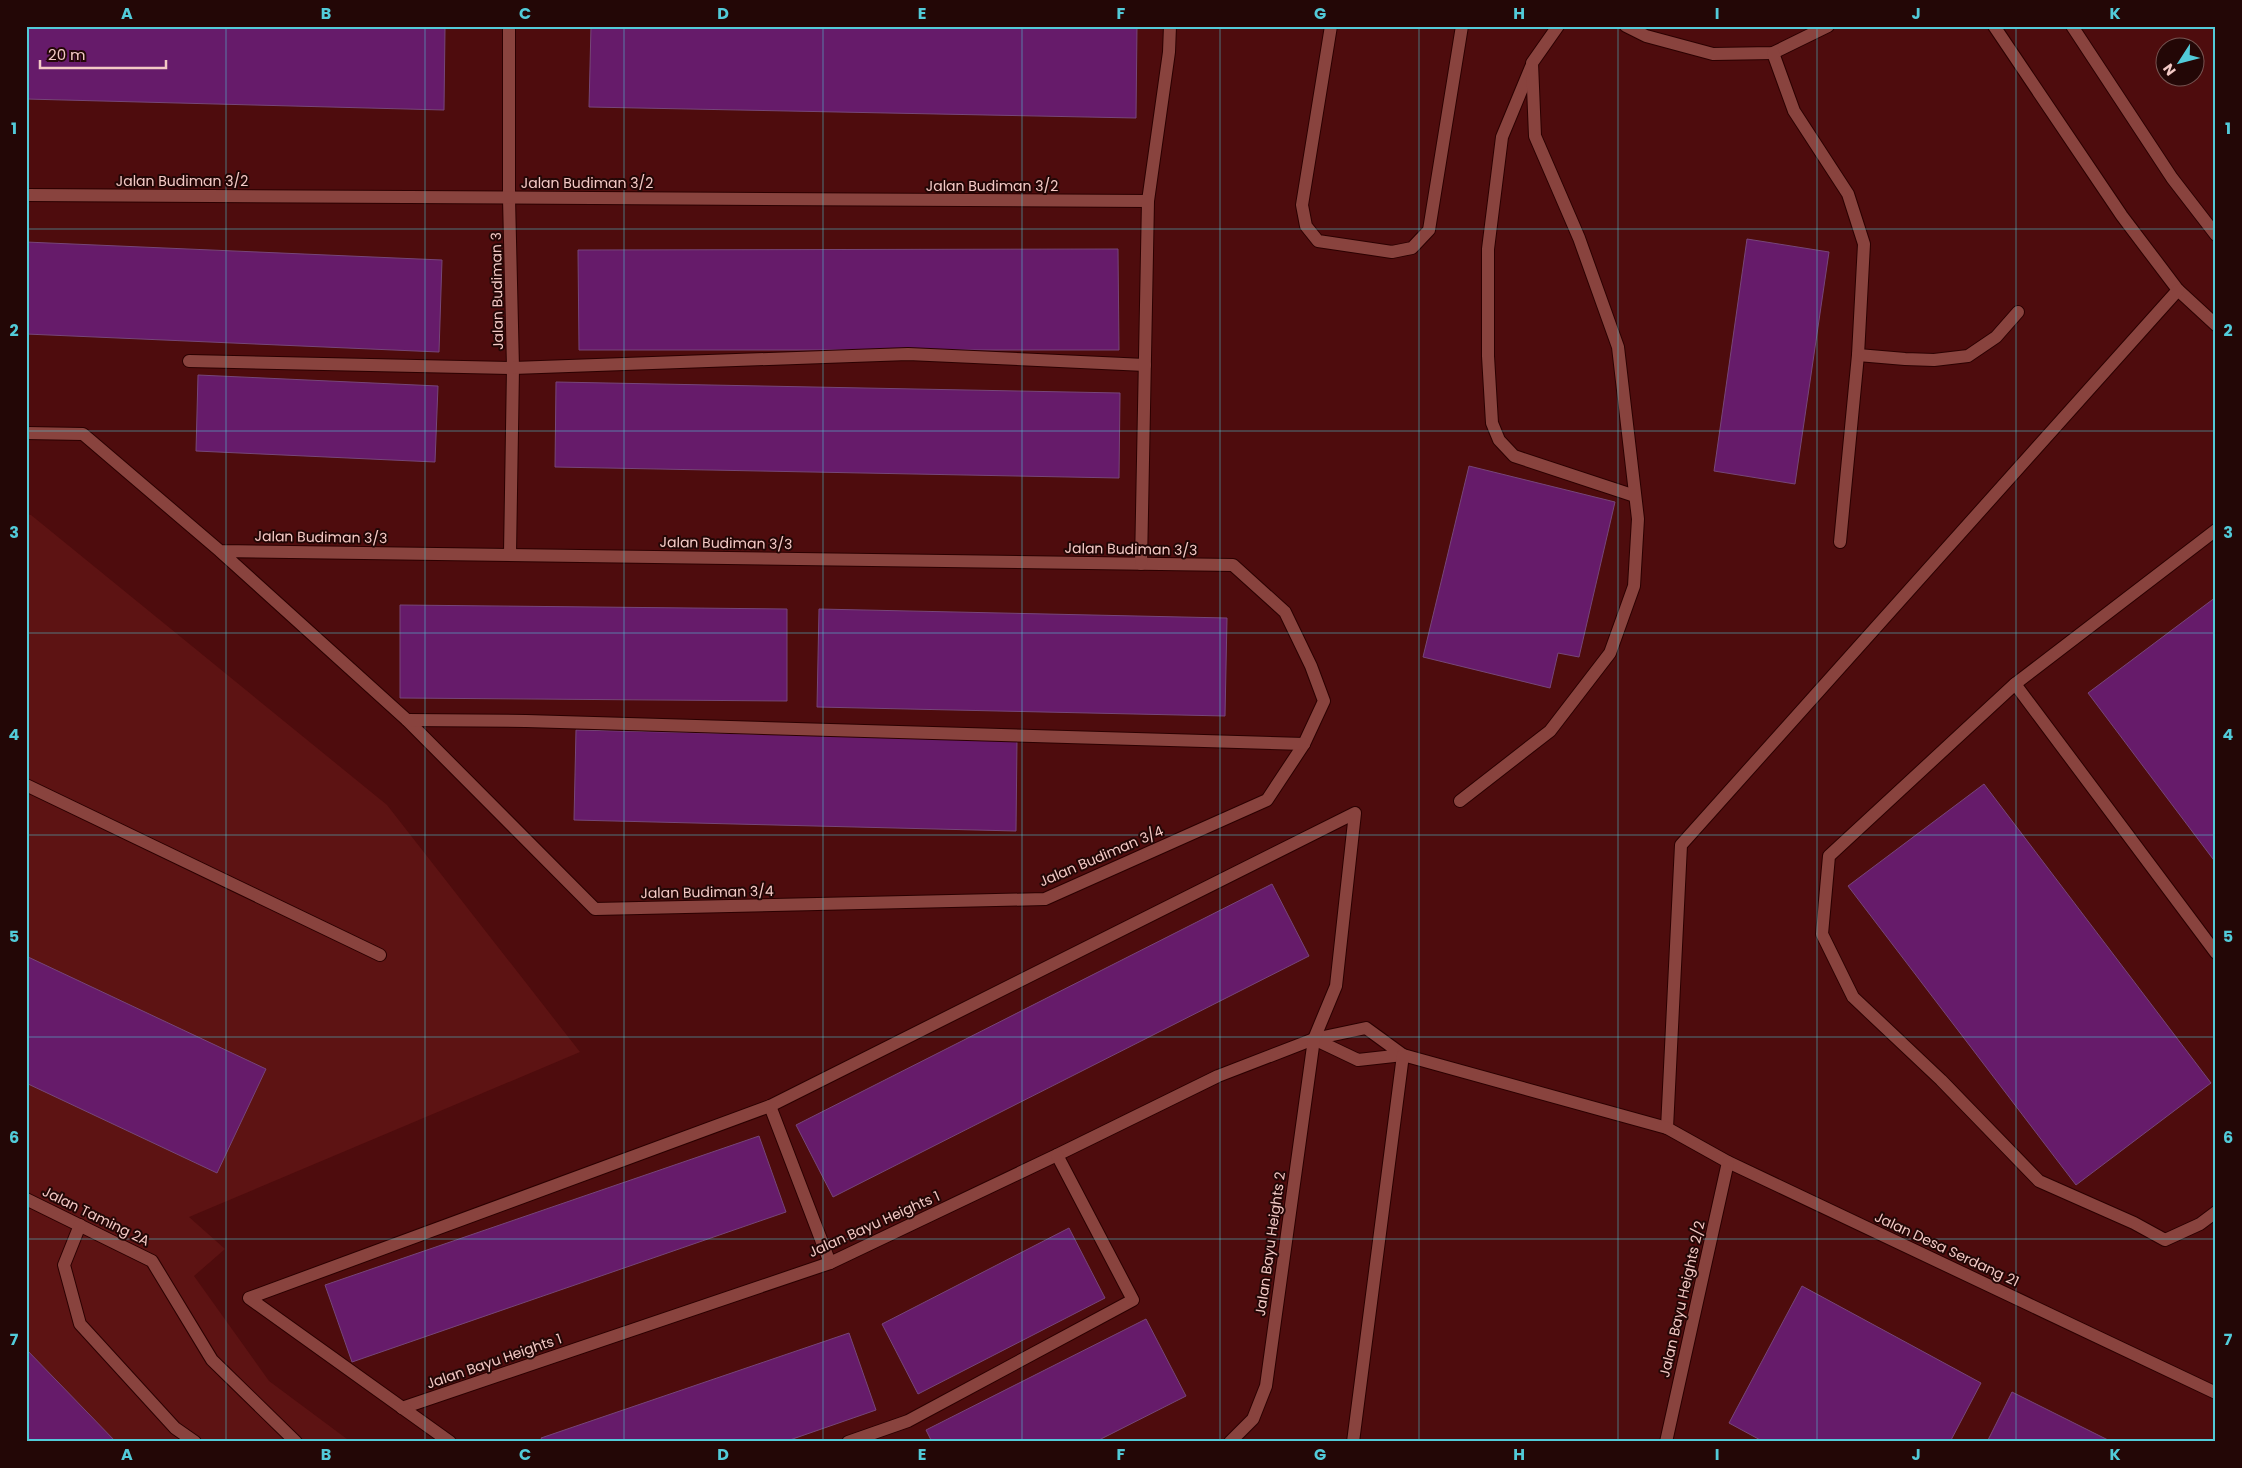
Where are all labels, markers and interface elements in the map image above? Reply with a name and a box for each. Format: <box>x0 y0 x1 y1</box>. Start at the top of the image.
text: A <box>121 2 133 25</box>
text: B <box>321 2 331 25</box>
text: C <box>519 2 531 25</box>
text: D <box>717 2 729 25</box>
text: E <box>918 2 926 25</box>
text: F <box>1117 2 1126 25</box>
text: G <box>1314 2 1326 25</box>
text: H <box>1513 2 1525 25</box>
text: I <box>1715 2 1719 25</box>
text: J <box>1911 2 1921 25</box>
text: K <box>2109 2 2121 25</box>
scale bar <box>40 38 166 70</box>
north arrow <box>2154 38 2204 88</box>
text: 20 m <box>48 44 86 65</box>
text: N <box>2158 60 2181 80</box>
text: 1 <box>11 117 17 140</box>
text: 1 <box>2225 117 2231 140</box>
street label: Jalan Budiman 3/2 <box>116 171 248 191</box>
street label: Jalan Budiman 3/2 <box>521 173 653 193</box>
street label: Jalan Budiman 3/2 <box>926 176 1058 196</box>
street label: Jalan Budiman 3 <box>486 232 508 350</box>
text: 2 <box>9 319 19 342</box>
text: 2 <box>2223 319 2233 342</box>
text: 3 <box>9 521 19 544</box>
text: 3 <box>2223 521 2233 544</box>
street label: Jalan Budiman 3/3 <box>254 526 388 548</box>
street label: Jalan Budiman 3/3 <box>659 532 793 554</box>
street label: Jalan Budiman 3/3 <box>1064 538 1198 560</box>
text: 4 <box>9 723 20 746</box>
text: 4 <box>2223 723 2234 746</box>
street label: Jalan Budiman 3/4 <box>1036 821 1166 891</box>
street label: Jalan Budiman 3/4 <box>640 881 774 903</box>
text: 5 <box>9 925 19 948</box>
text: 5 <box>2223 925 2233 948</box>
text: 6 <box>9 1126 19 1149</box>
text: 6 <box>2223 1126 2233 1149</box>
street label: Jalan Bayu Heights 2 <box>1250 1171 1290 1317</box>
street label: Jalan Taming 2A <box>39 1181 153 1251</box>
street label: Jalan Bayu Heights 1 <box>805 1186 943 1262</box>
street label: Jalan Desa Serdang 21 <box>1871 1207 2023 1291</box>
street label: Jalan Bayu Heights 2/2 <box>1654 1219 1710 1379</box>
text: 7 <box>10 1328 19 1351</box>
street label: Jalan Bayu Heights 1 <box>424 1328 564 1394</box>
text: 7 <box>2224 1328 2233 1351</box>
text: A <box>121 1443 133 1466</box>
text: B <box>321 1443 331 1466</box>
text: C <box>519 1443 531 1466</box>
text: D <box>717 1443 729 1466</box>
text: E <box>918 1443 926 1466</box>
text: F <box>1117 1443 1126 1466</box>
text: G <box>1314 1443 1326 1466</box>
text: H <box>1513 1443 1525 1466</box>
text: I <box>1715 1443 1719 1466</box>
text: J <box>1911 1443 1921 1466</box>
text: K <box>2109 1443 2121 1466</box>

